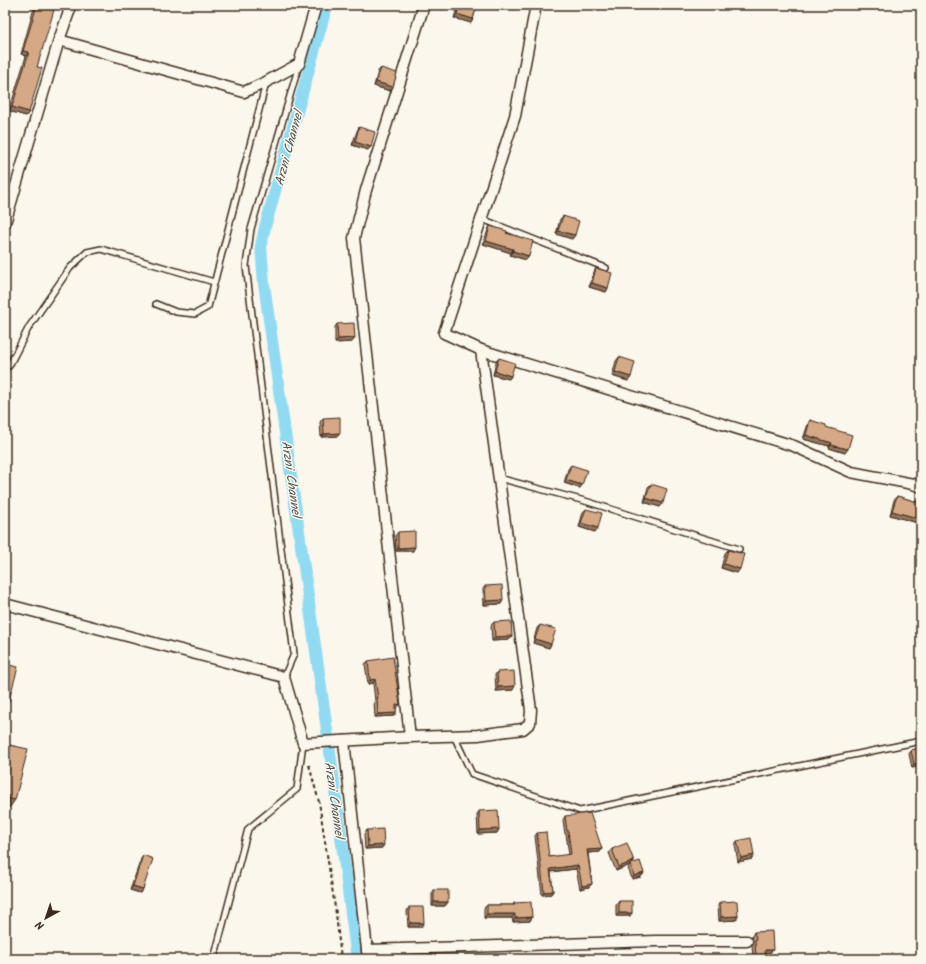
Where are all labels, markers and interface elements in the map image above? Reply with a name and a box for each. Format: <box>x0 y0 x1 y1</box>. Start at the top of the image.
water label: Arzni Channel <box>269 106 310 188</box>
water label: Arzni Channel <box>275 440 307 522</box>
water label: Arzni Channel <box>318 761 350 843</box>
north arrow <box>26 898 66 938</box>
text: N <box>32 916 49 934</box>

